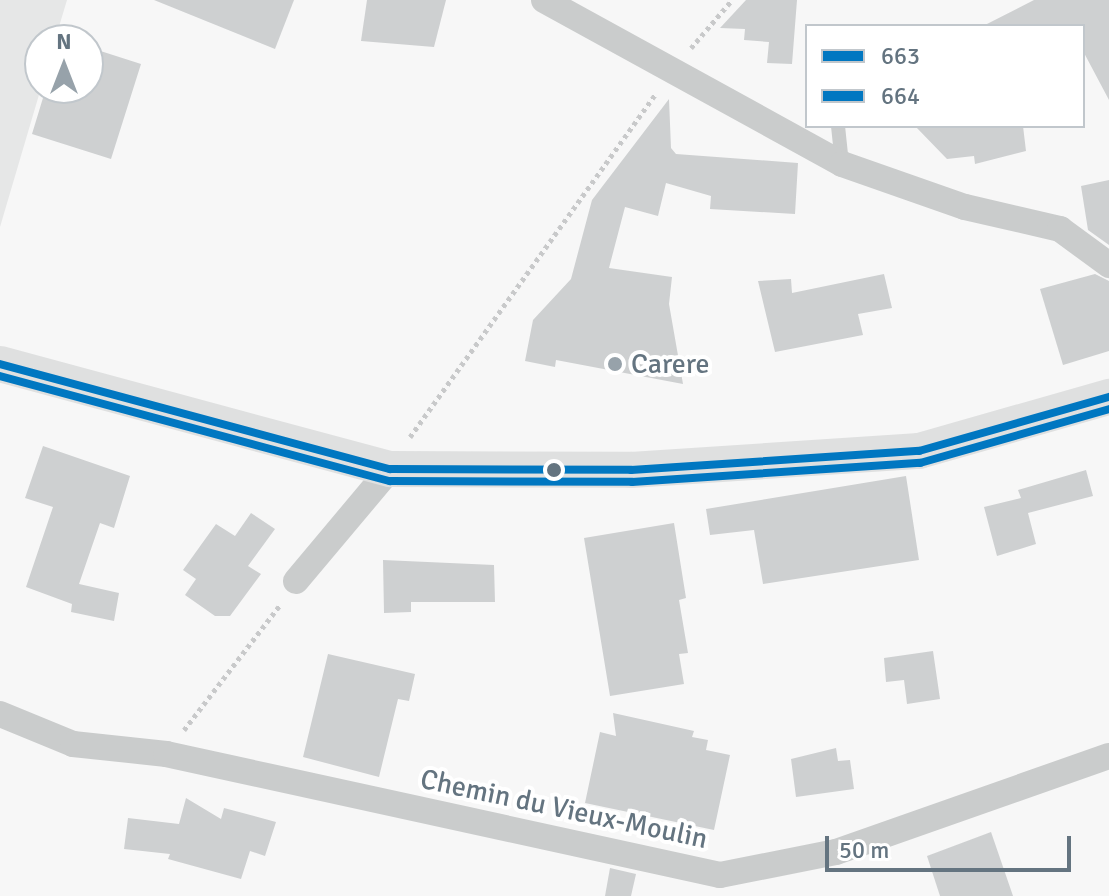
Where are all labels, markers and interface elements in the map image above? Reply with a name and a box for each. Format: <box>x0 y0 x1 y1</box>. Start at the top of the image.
north arrow <box>24 24 104 104</box>
legend <box>805 24 1085 128</box>
text: N <box>56 28 72 55</box>
text: 663 <box>881 41 920 71</box>
text: 664 <box>881 81 920 111</box>
place label: Carere <box>631 347 709 381</box>
marker: Carere <box>606 355 624 373</box>
unlabelled marker <box>546 462 562 478</box>
street label: Chemin du Vieux-Moulin <box>417 762 711 856</box>
scale bar <box>829 820 1075 870</box>
text: 50 m <box>839 835 889 865</box>

